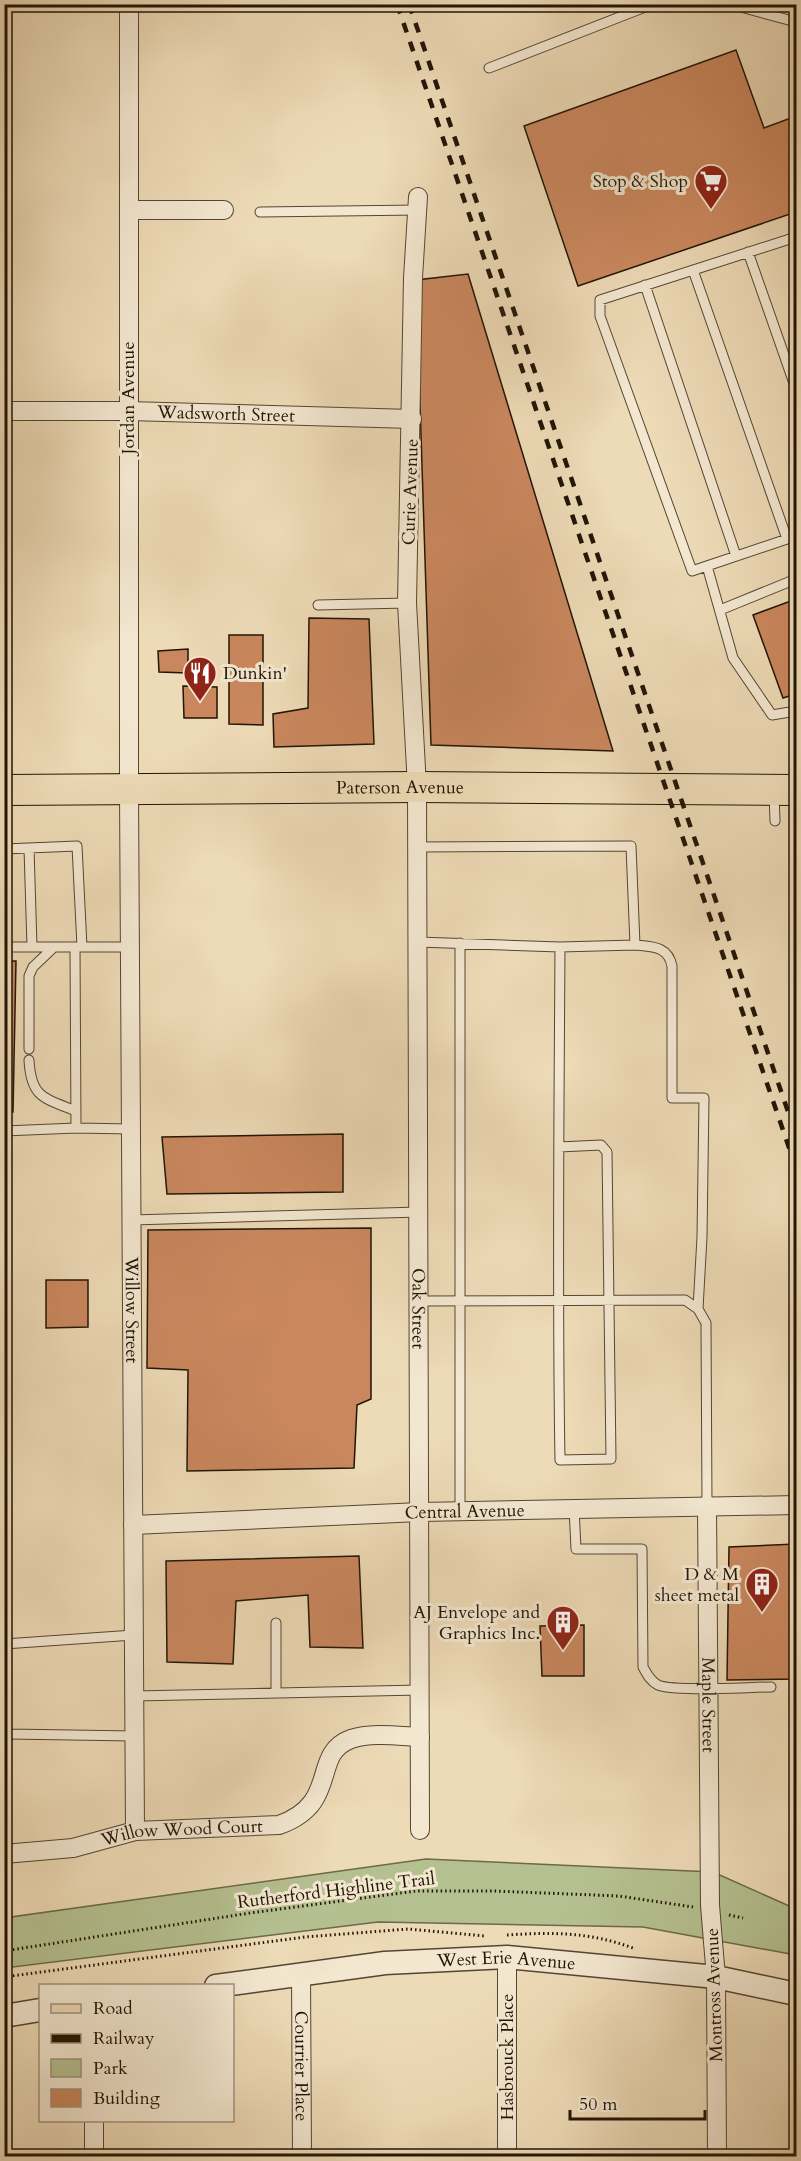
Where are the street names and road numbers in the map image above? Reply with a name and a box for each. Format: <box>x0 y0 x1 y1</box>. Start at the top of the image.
street label: Jordan Avenue <box>116 341 141 458</box>
street label: Wadsworth Street <box>156 400 295 429</box>
street label: Curie Avenue <box>396 438 425 546</box>
street label: Paterson Avenue <box>336 775 464 801</box>
street label: Willow Street <box>119 1256 144 1364</box>
street label: Oak Street <box>405 1268 431 1349</box>
street label: Central Avenue <box>404 1498 525 1526</box>
street label: Maple Street <box>695 1657 721 1753</box>
street label: Willow Wood Court <box>97 1814 263 1853</box>
street label: Rutherford Highline Trail <box>236 1866 437 1915</box>
street label: Montross Avenue <box>700 1928 729 2062</box>
street label: West Erie Avenue <box>435 1945 577 1976</box>
street label: Hasbrouck Place <box>495 1994 520 2120</box>
street label: Courrier Place <box>288 2011 314 2121</box>

